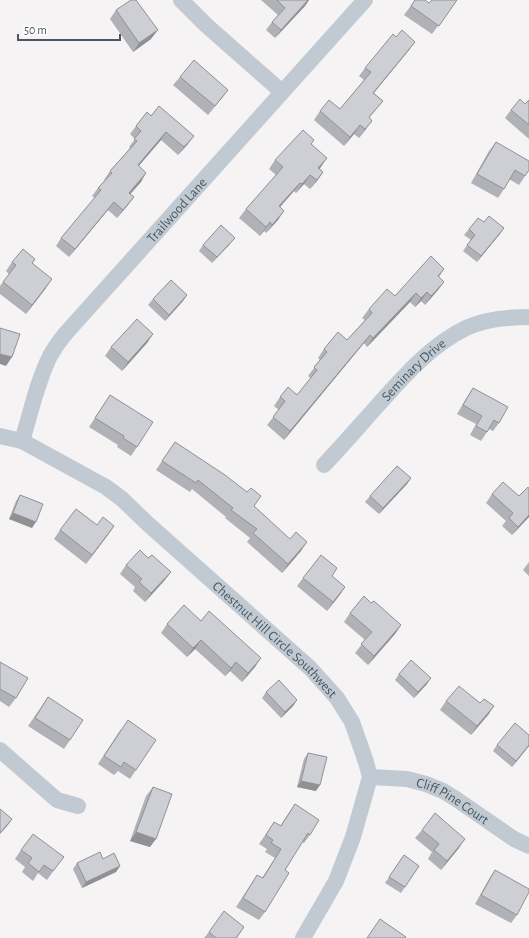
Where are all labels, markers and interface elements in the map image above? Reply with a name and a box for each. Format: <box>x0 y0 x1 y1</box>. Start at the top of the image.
scale bar <box>18 16 120 42</box>
text: 50 m <box>24 24 47 36</box>
street label: Trailwood Lane <box>145 175 210 246</box>
street label: Seminary Drive <box>379 336 448 404</box>
street label: Chestnut Hill Circle Southwest <box>210 579 339 701</box>
street label: Cliff Pine Court <box>415 776 491 828</box>

